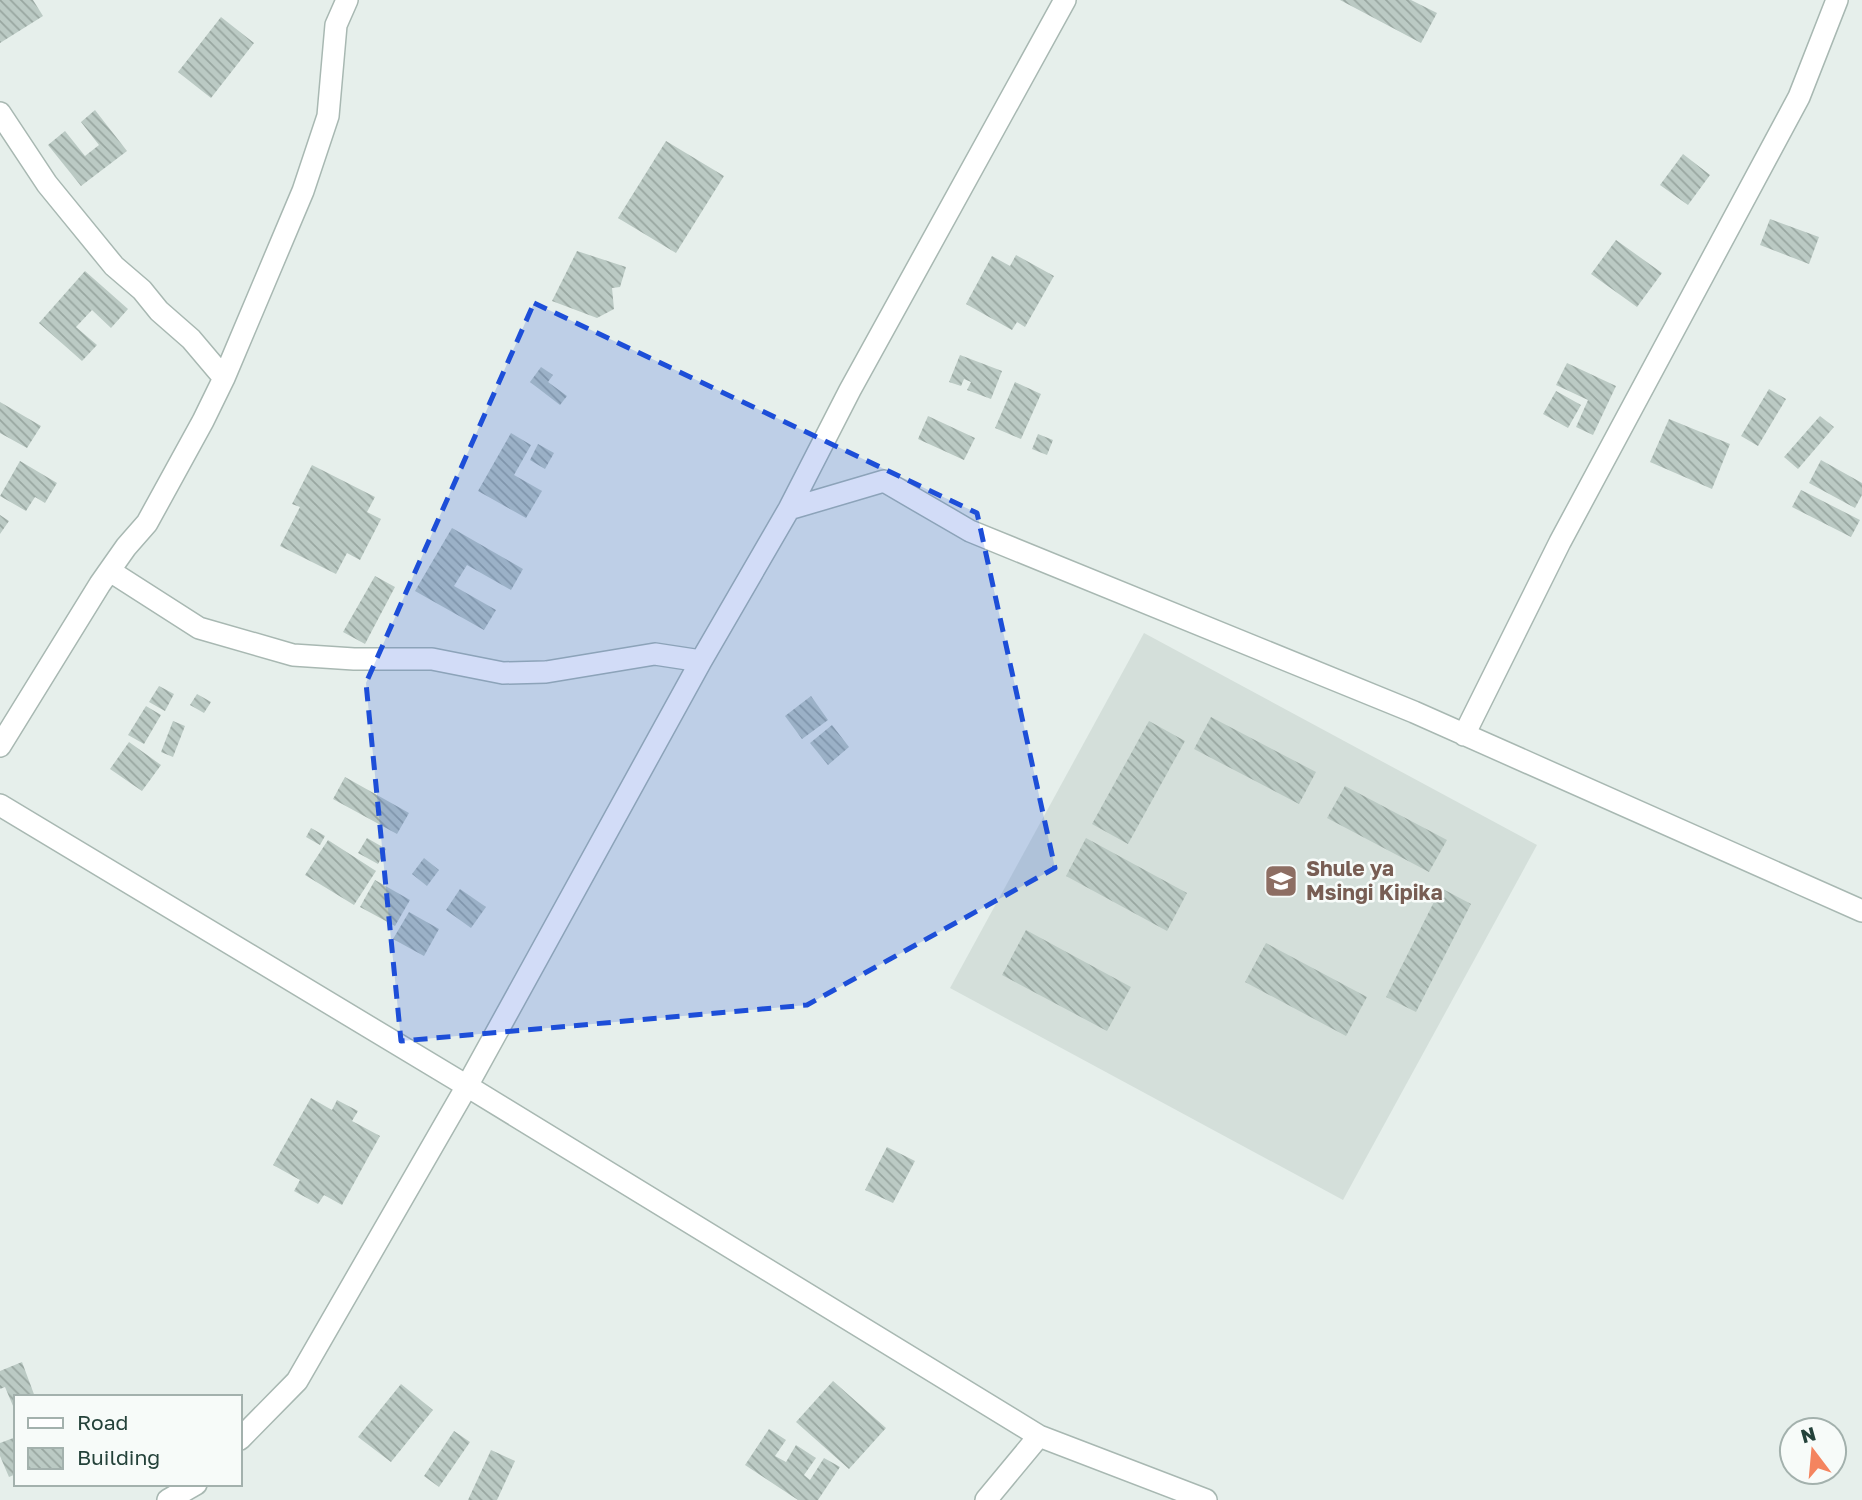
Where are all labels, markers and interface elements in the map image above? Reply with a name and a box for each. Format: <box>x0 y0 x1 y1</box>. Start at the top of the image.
place label: Shule ya Msingi Kipika <box>1306 855 1443 905</box>
school or university icon: Shule ya Msingi Kipika <box>1262 862 1300 900</box>
legend <box>14 1395 242 1486</box>
text: Road <box>77 1409 128 1435</box>
north arrow <box>1778 1416 1848 1486</box>
text: N <box>1798 1421 1818 1447</box>
text: Building <box>77 1444 160 1470</box>

